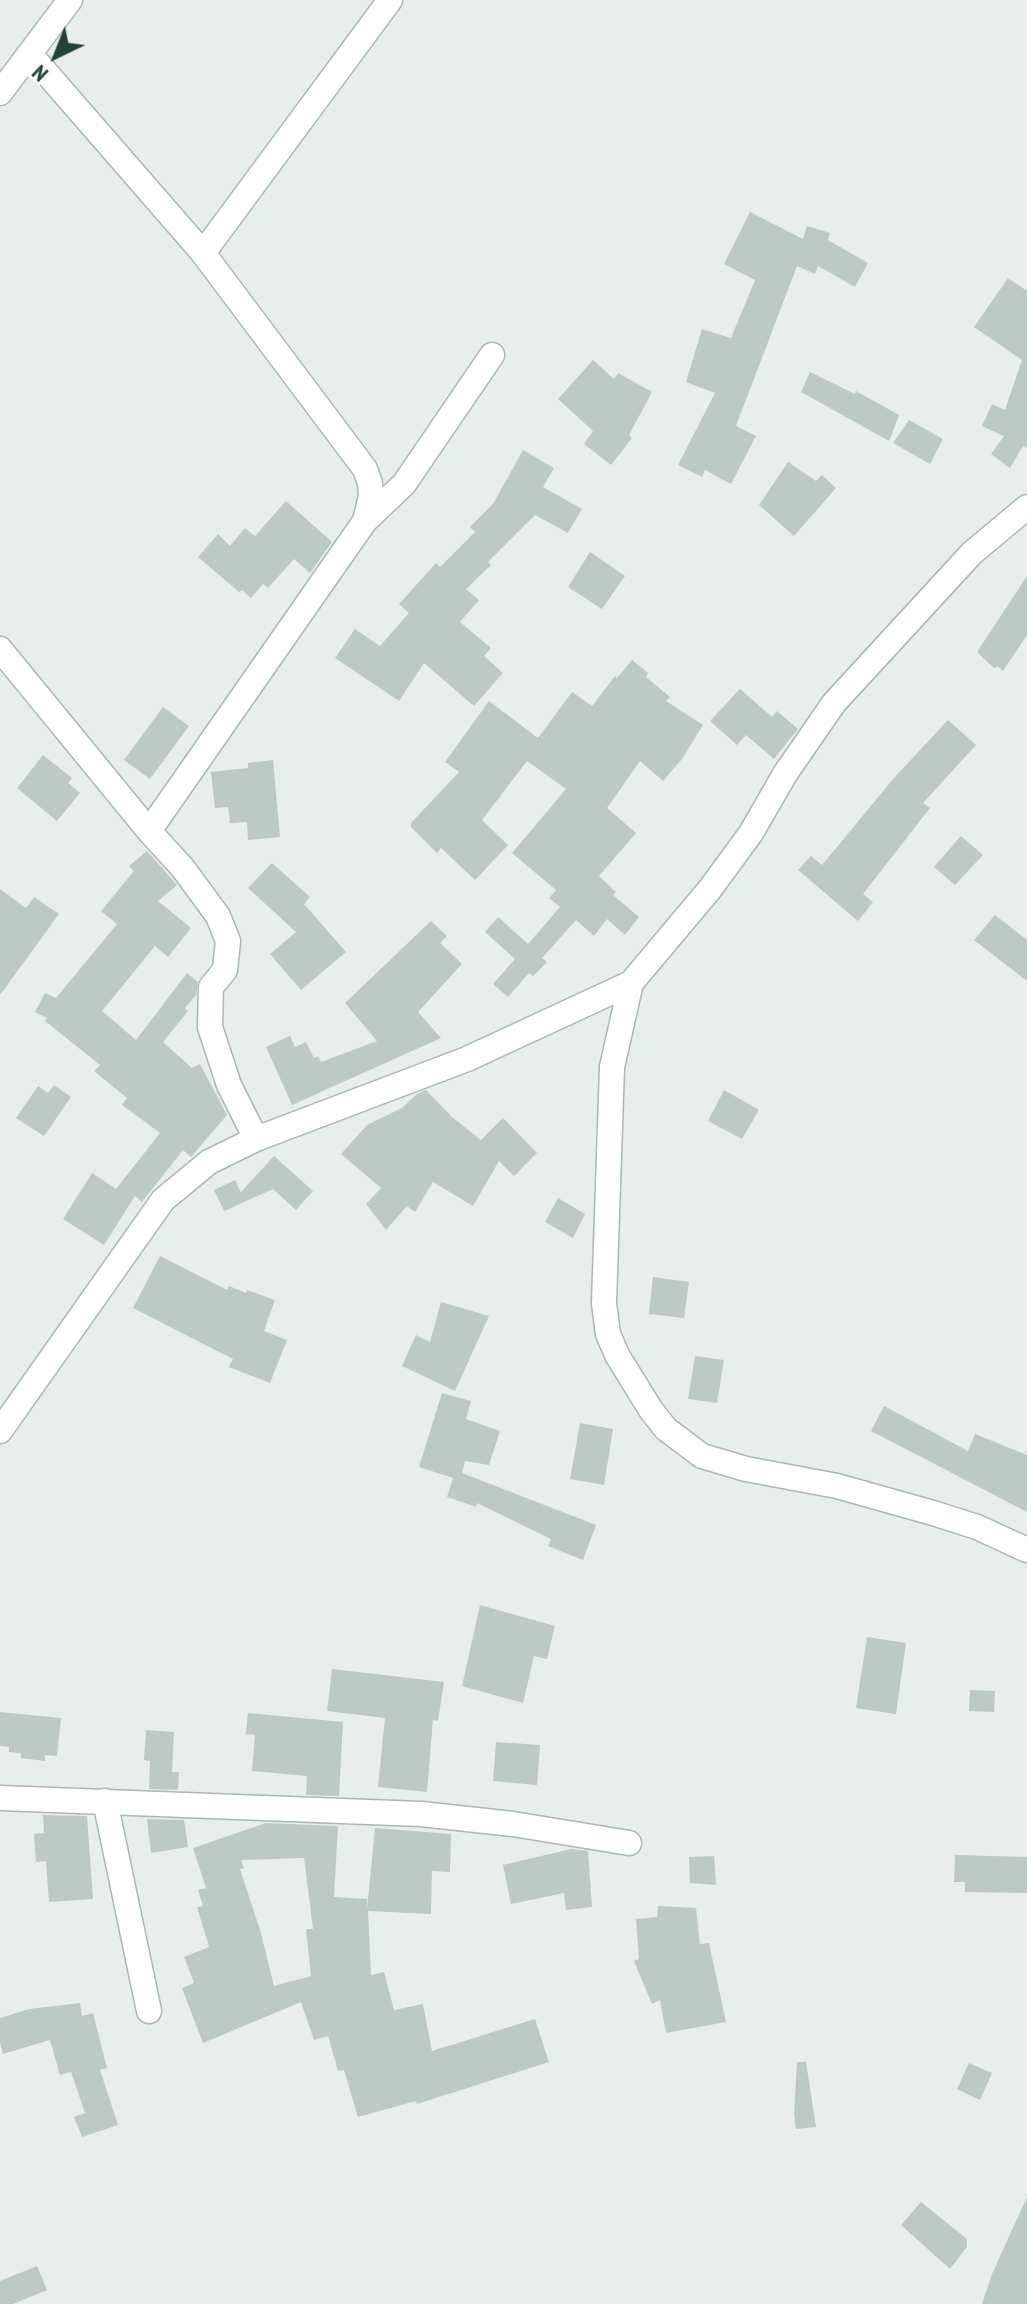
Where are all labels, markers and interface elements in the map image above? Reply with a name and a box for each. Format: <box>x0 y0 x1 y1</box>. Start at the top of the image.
north arrow <box>16 16 96 96</box>
text: N <box>26 59 54 88</box>

